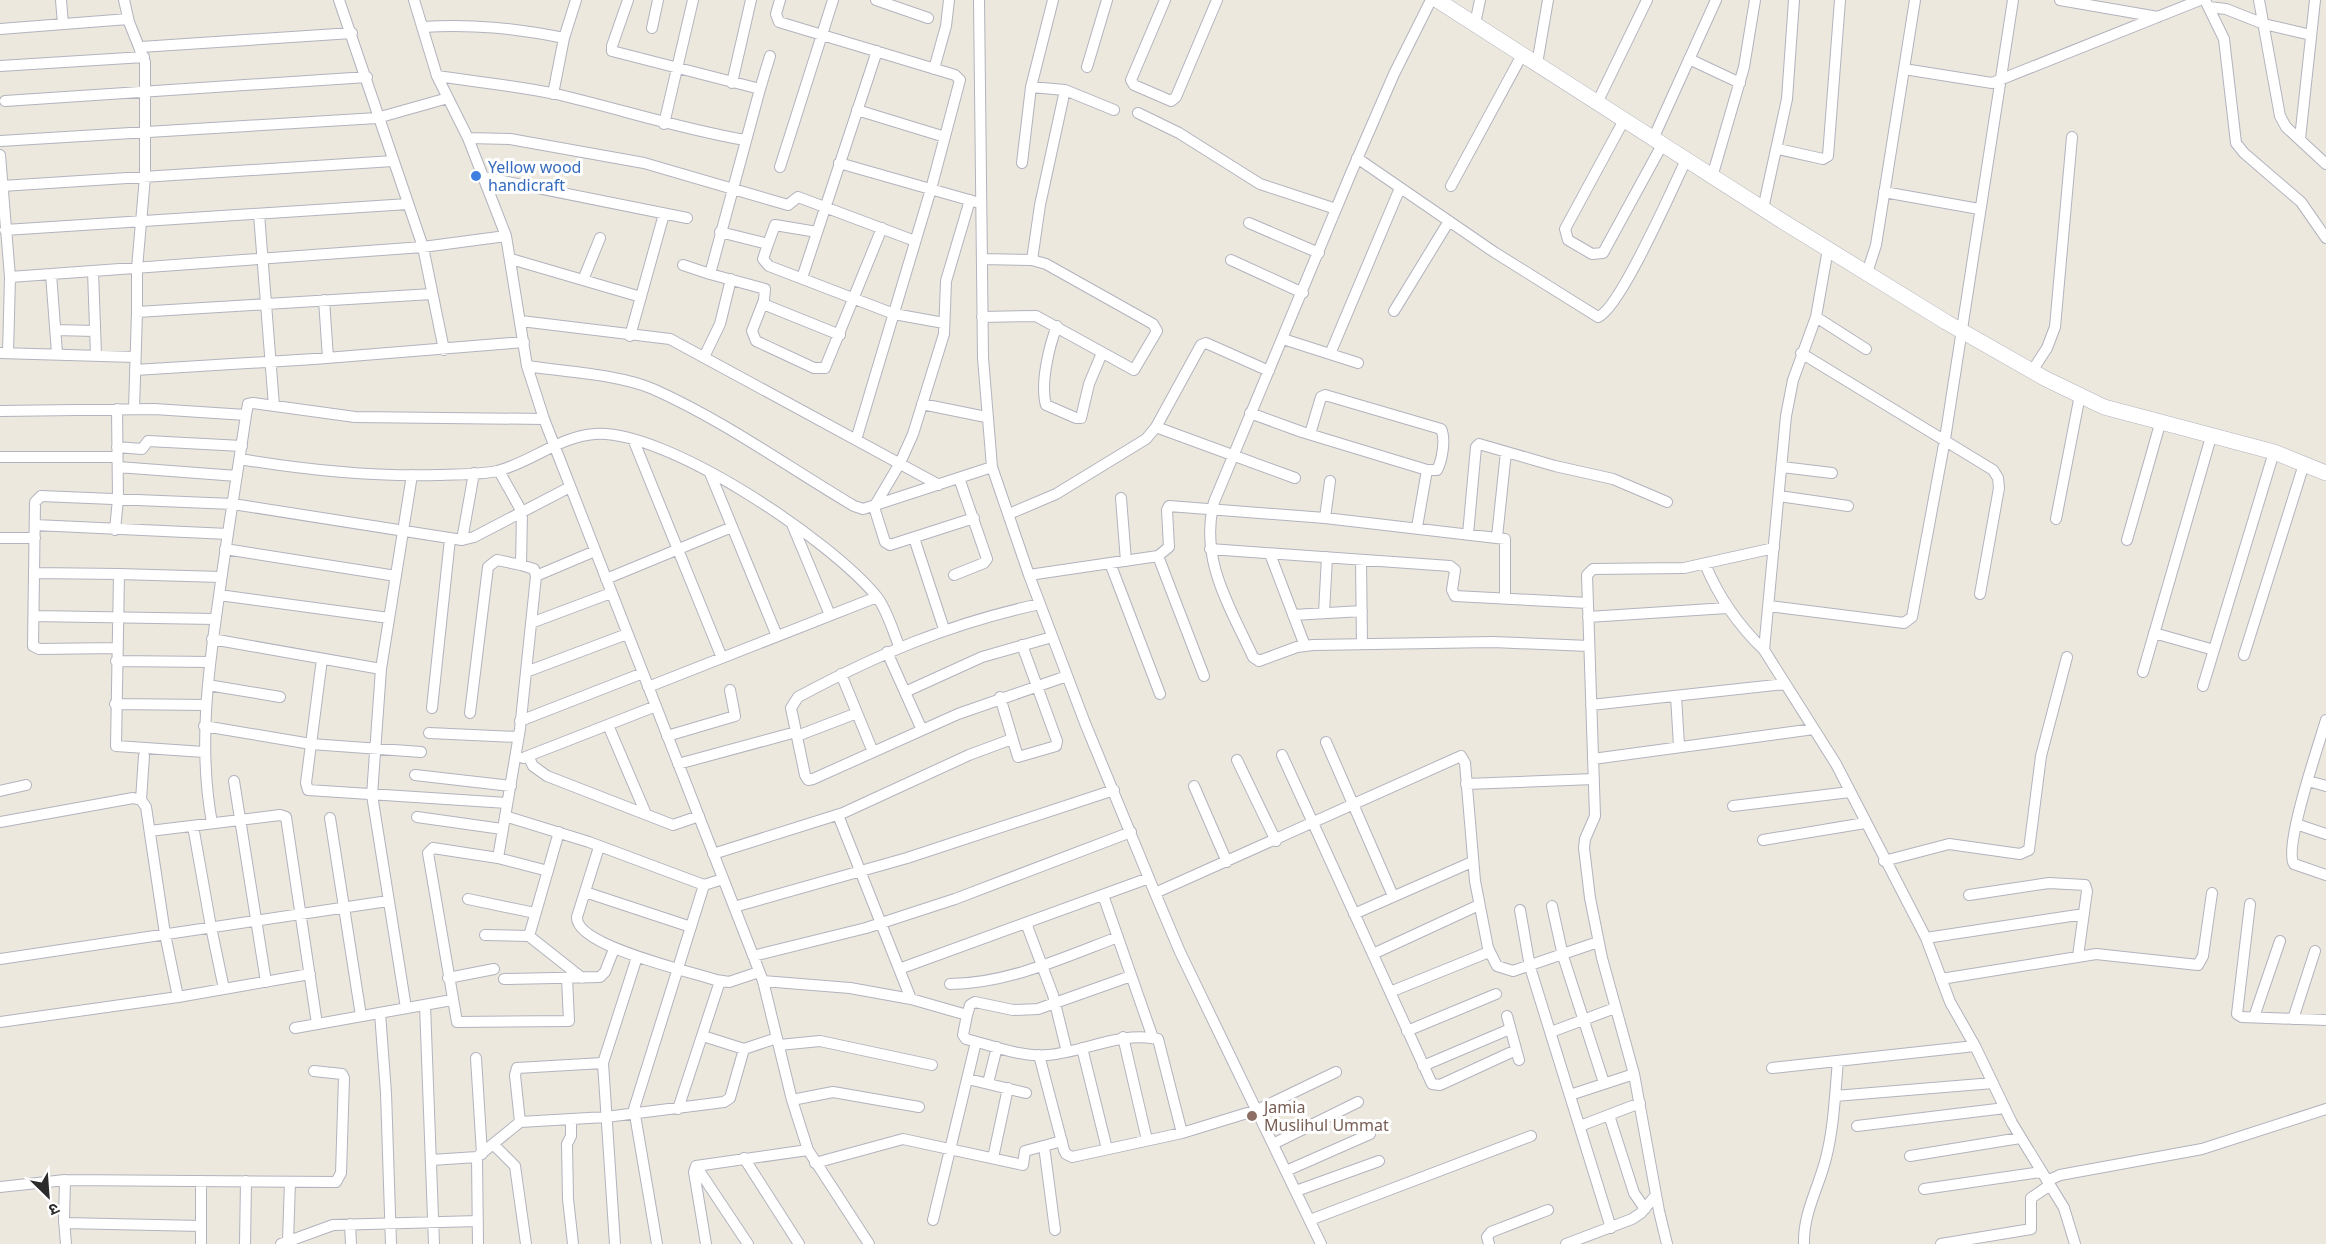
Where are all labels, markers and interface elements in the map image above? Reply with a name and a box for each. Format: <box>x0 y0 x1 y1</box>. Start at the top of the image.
place label: Yellow wood handicraft <box>488 156 581 196</box>
marker: Yellow wood handicraft <box>469 169 483 183</box>
place label: Jamia Muslihul Ummat <box>1262 1096 1389 1136</box>
marker: Jamia Muslihul Ummat <box>1245 1109 1259 1123</box>
north arrow <box>18 1166 78 1226</box>
text: उ <box>45 1198 63 1222</box>

